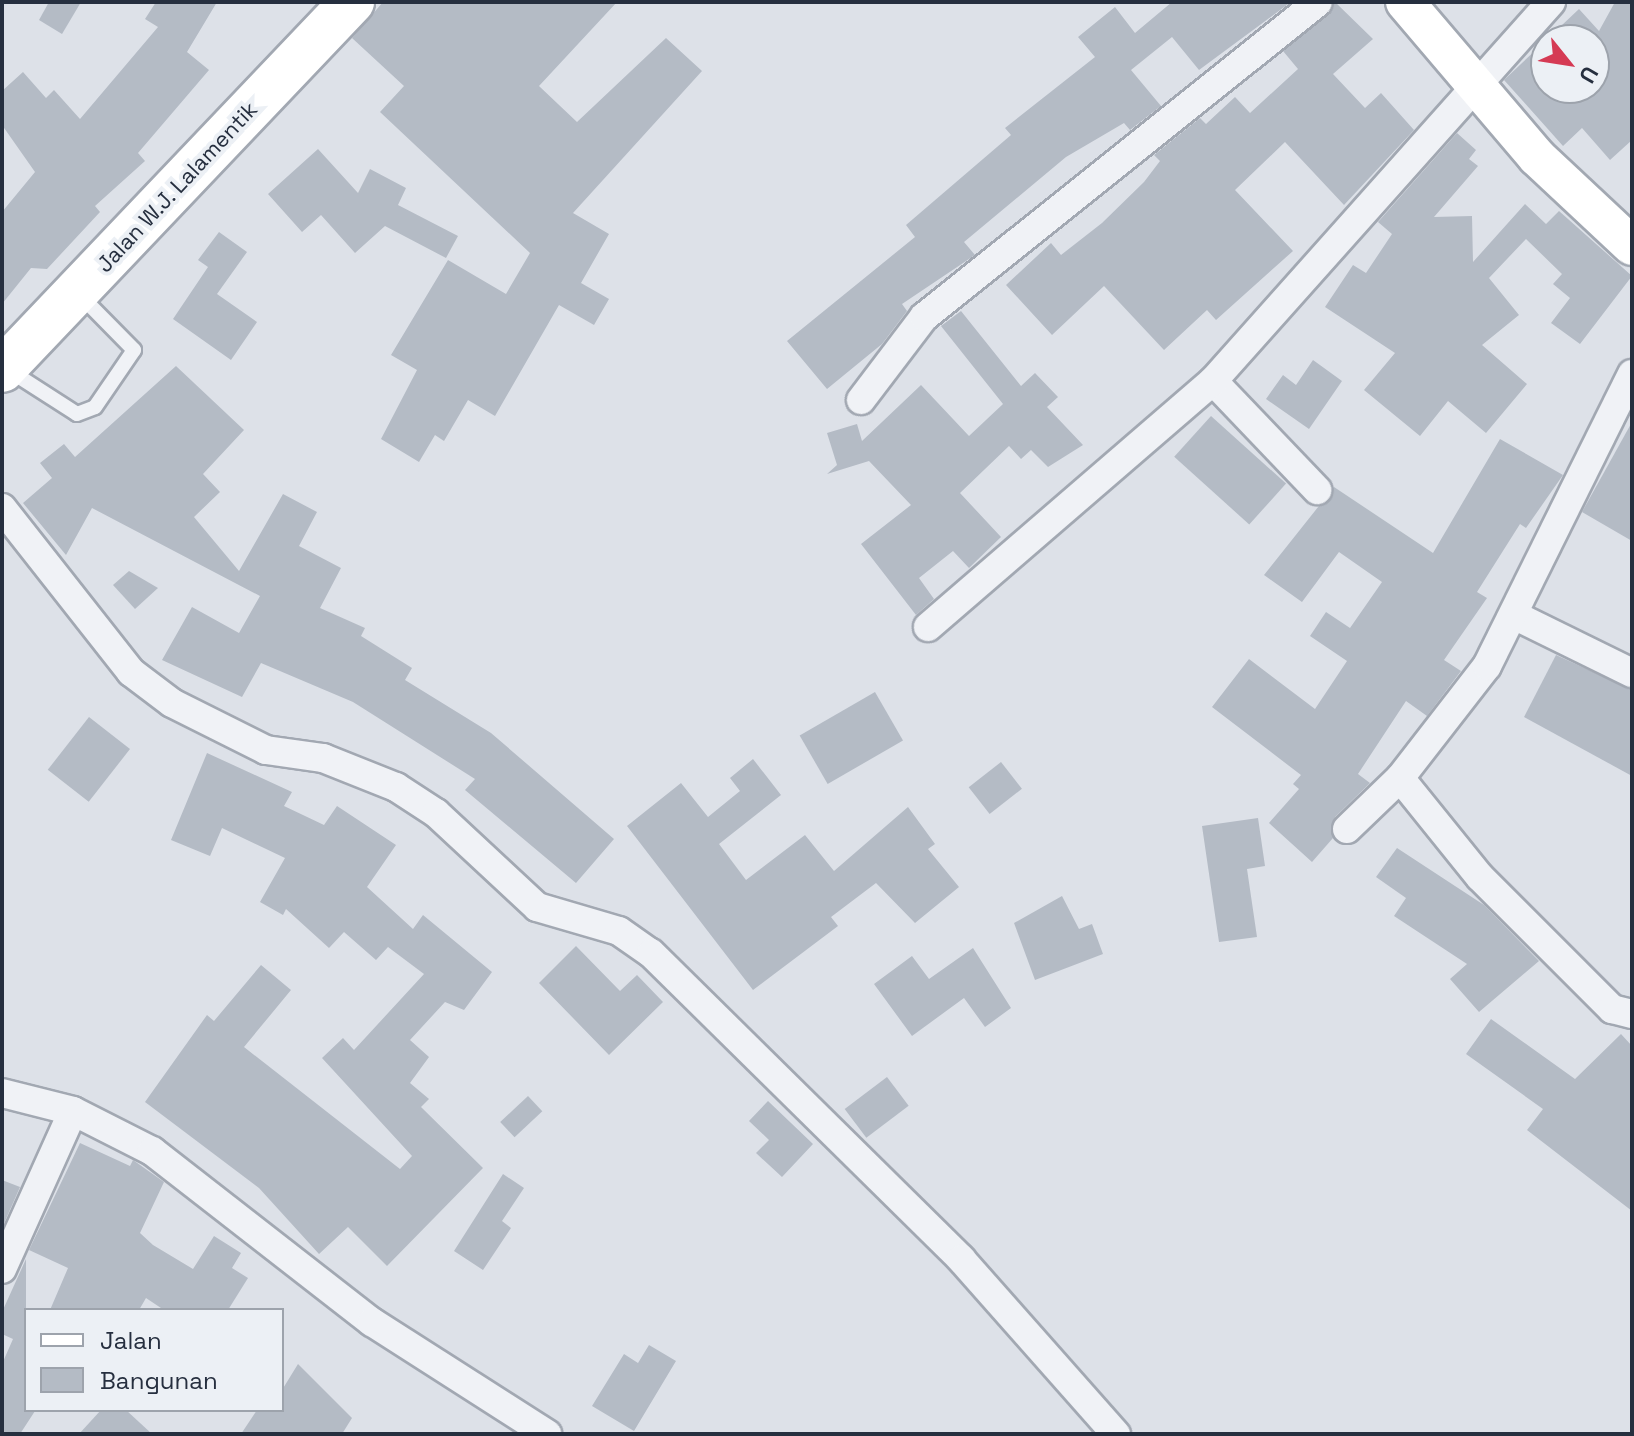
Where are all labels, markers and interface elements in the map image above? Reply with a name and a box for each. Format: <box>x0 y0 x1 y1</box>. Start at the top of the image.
north arrow <box>1530 24 1610 104</box>
text: U <box>1573 62 1605 88</box>
street label: Jalan W.J. Lalamentik <box>91 96 263 278</box>
legend <box>24 1308 284 1412</box>
text: Jalan <box>100 1325 162 1356</box>
text: Bangunan <box>100 1365 218 1396</box>

